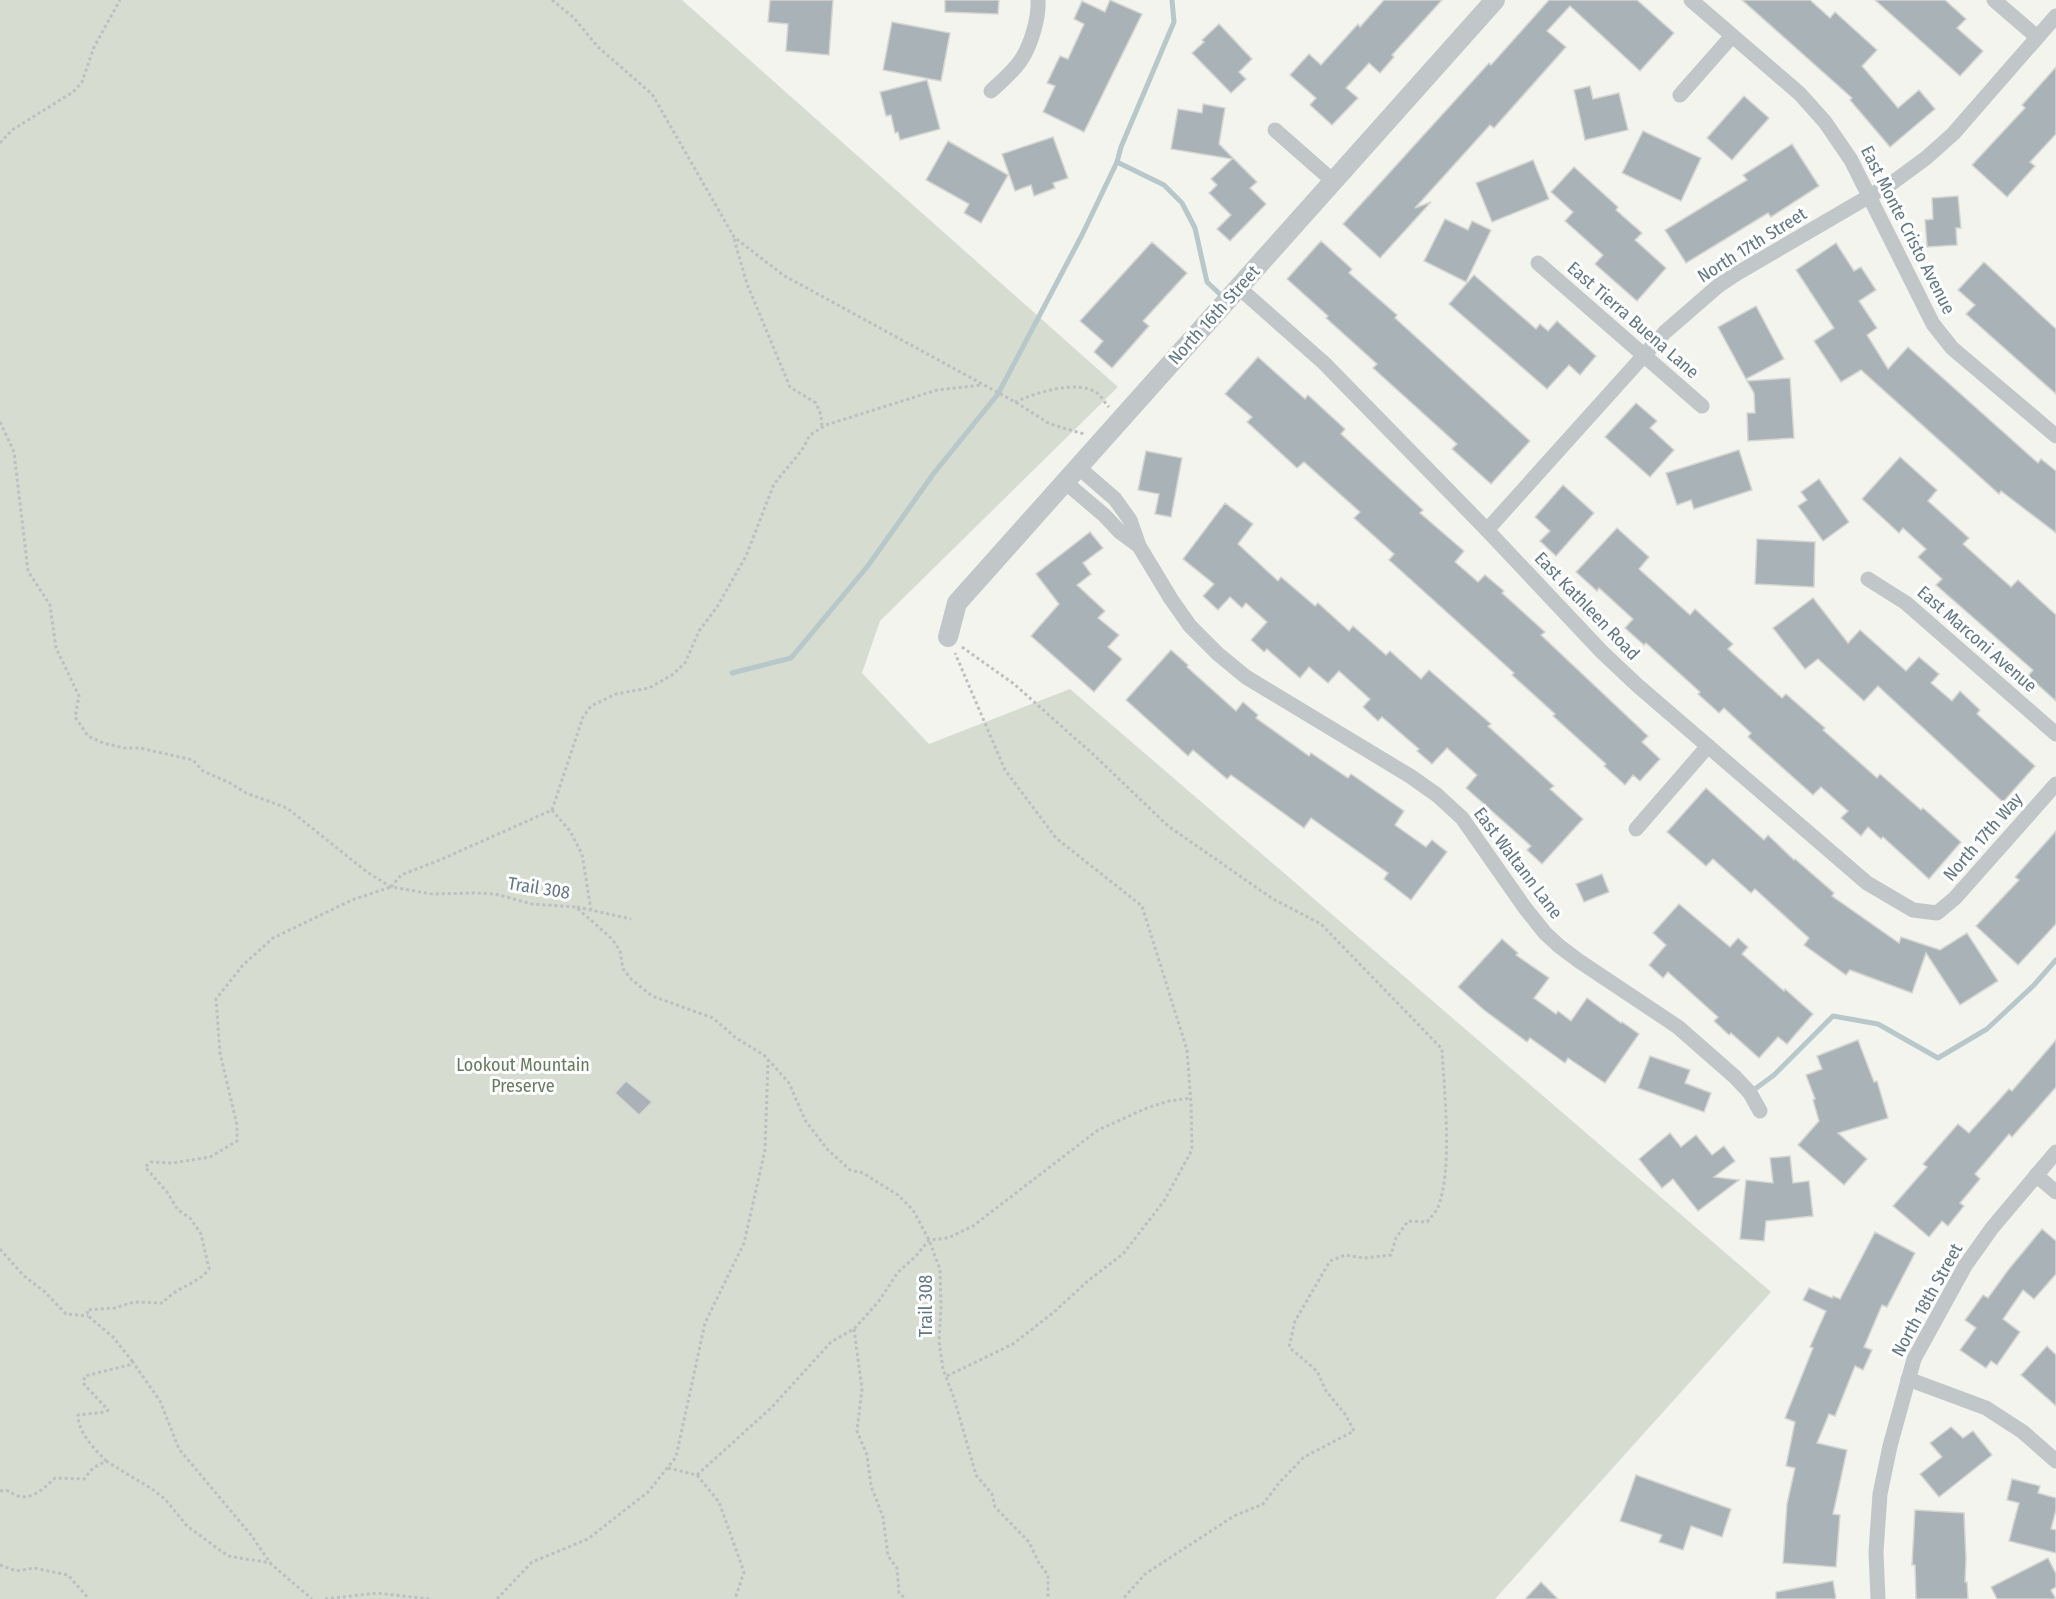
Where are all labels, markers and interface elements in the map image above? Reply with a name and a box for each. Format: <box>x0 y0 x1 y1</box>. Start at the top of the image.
street label: East Monte Cristo Avenue <box>1856 142 1960 318</box>
street label: North 17th Street <box>1693 203 1811 287</box>
street label: East Tierra Buena Lane <box>1563 257 1703 383</box>
street label: North 16th Street <box>1164 261 1264 369</box>
street label: East Kathleen Road <box>1530 547 1644 665</box>
street label: East Marconi Avenue <box>1913 581 2041 697</box>
street label: North 17th Way <box>1939 788 2027 886</box>
street label: East Waltann Lane <box>1469 803 1567 923</box>
street label: Trail 308 <box>506 872 572 904</box>
park label: Lookout Mountain Preserve <box>456 1054 590 1097</box>
street label: North 18th Street <box>1887 1239 1967 1361</box>
street label: Trail 308 <box>915 1275 937 1337</box>

